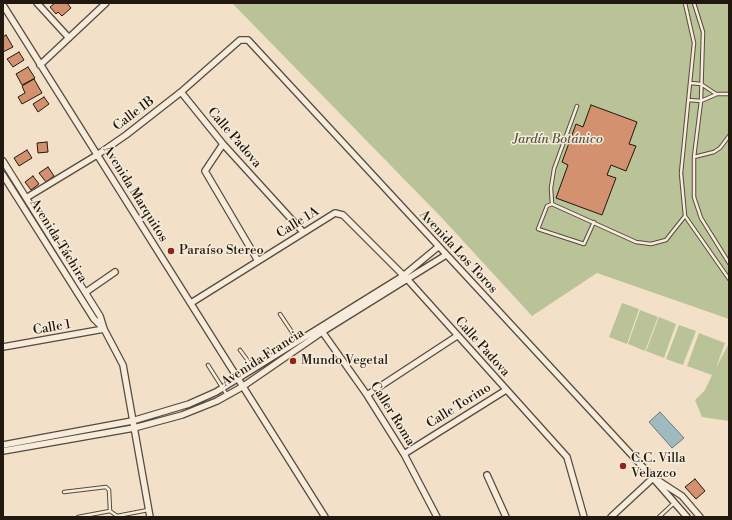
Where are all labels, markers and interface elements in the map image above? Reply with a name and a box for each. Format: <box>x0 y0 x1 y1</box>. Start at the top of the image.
street label: Calle 1B <box>110 94 158 134</box>
street label: Calle Padova <box>204 105 264 171</box>
park label: Jardín Botánico <box>513 132 603 148</box>
street label: Avenida Marquitos <box>99 143 171 245</box>
street label: Avenida Táchira <box>26 196 90 286</box>
street label: Calle 1A <box>274 204 322 242</box>
street label: Avenida Los Toros <box>416 207 500 297</box>
place label: Paraíso Stereo <box>179 243 264 259</box>
marker: Paraíso Stereo <box>166 246 176 256</box>
street label: Calle Padova <box>451 314 513 380</box>
street label: Calle 1 <box>32 317 72 339</box>
street label: Avenida Francia <box>219 325 307 391</box>
place label: Mundo Vegetal <box>301 353 388 369</box>
marker: Mundo Vegetal <box>288 356 298 366</box>
street label: Caller Roma <box>366 379 418 449</box>
street label: Calle Torino <box>424 380 494 432</box>
place label: C.C. Villa Velazco <box>631 451 685 482</box>
marker: C.C. Villa Velazco <box>618 461 628 471</box>

